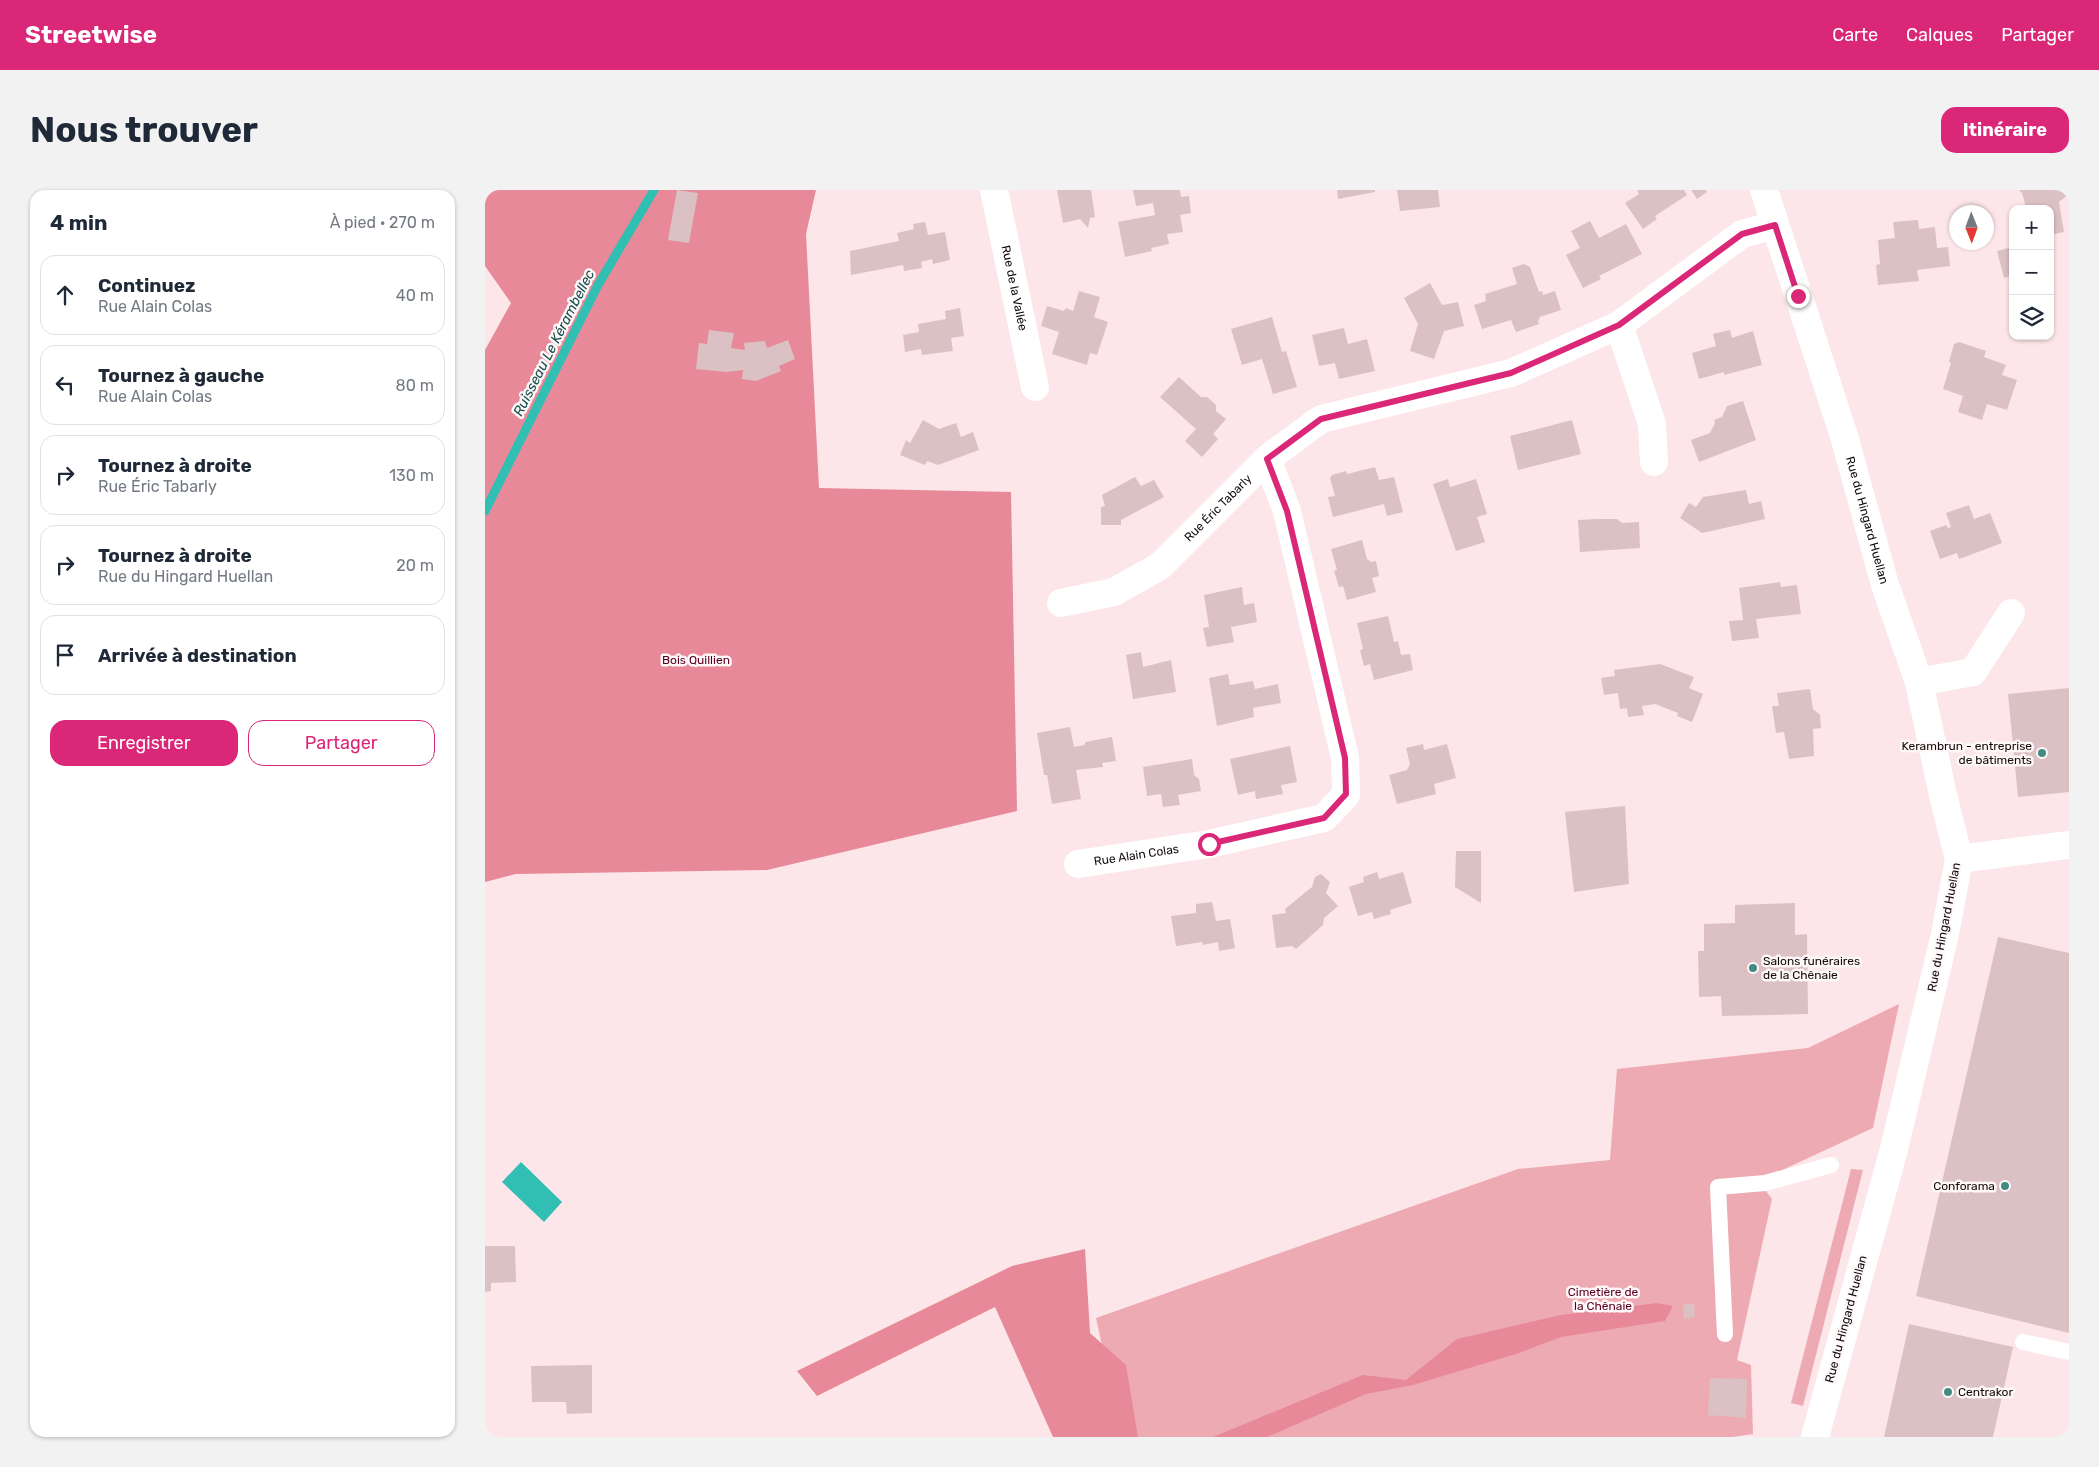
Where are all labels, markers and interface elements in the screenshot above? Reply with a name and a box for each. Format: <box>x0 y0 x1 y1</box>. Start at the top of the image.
text: Streetwise <box>25 21 157 49</box>
text: Carte <box>1832 24 1878 46</box>
text: Calques <box>1906 24 1973 46</box>
text: Partager <box>2001 24 2074 46</box>
button: Itinéraire <box>1941 107 2069 153</box>
text: Nous trouver <box>30 109 258 151</box>
north arrow <box>1949 205 1994 250</box>
map controls <box>2009 205 2054 340</box>
button: + <box>2009 205 2054 250</box>
text: 4 min <box>50 210 108 235</box>
text: À pied · 270 m <box>330 213 435 232</box>
street label: Rue de la Vallée <box>999 244 1030 332</box>
button: − <box>2009 250 2054 295</box>
water label: Ruisseau Le Kérambellec <box>510 267 599 419</box>
text: Continuez <box>98 274 196 297</box>
icon: ahead <box>51 281 79 309</box>
route end <box>1787 285 1810 308</box>
text: 40 m <box>396 286 434 305</box>
button: layers <box>2009 295 2054 340</box>
text: Rue Alain Colas <box>98 297 212 316</box>
text: Tournez à gauche <box>98 364 264 387</box>
icon: left <box>51 371 79 399</box>
text: 80 m <box>396 376 434 395</box>
text: Rue Alain Colas <box>98 387 212 406</box>
text: Tournez à droite <box>98 454 252 477</box>
street label: Rue du Hingard Huellan <box>1843 455 1891 585</box>
icon: right <box>51 461 79 489</box>
text: 130 m <box>389 466 434 485</box>
street label: Rue Éric Tabarly <box>1182 471 1255 544</box>
text: Rue Éric Tabarly <box>98 477 217 496</box>
text: Tournez à droite <box>98 544 252 567</box>
icon: right <box>51 551 79 579</box>
text: 20 m <box>396 556 434 575</box>
text: Rue du Hingard Huellan <box>98 567 273 586</box>
icon: arrive <box>51 641 79 669</box>
text: Arrivée à destination <box>98 644 297 667</box>
park label: Bois Quillien <box>662 653 730 667</box>
button: Enregistrer <box>50 720 238 766</box>
button: Partager <box>248 720 435 766</box>
place label: Kerambrun - entreprise de bâtiments <box>1902 739 2032 767</box>
marker: Kerambrun - entreprise de bâtiments <box>2036 747 2048 759</box>
route start <box>1198 833 1221 856</box>
street label: Rue Alain Colas <box>1093 842 1180 868</box>
street label: Rue du Hingard Huellan <box>1925 861 1963 993</box>
place label: Salons funéraires de la Chênaie <box>1763 954 1860 982</box>
marker: Salons funéraires de la Chênaie <box>1747 962 1759 974</box>
place label: Conforama <box>1933 1179 1995 1193</box>
marker: Conforama <box>1999 1180 2011 1192</box>
street label: Rue du Hingard Huellan <box>1822 1254 1870 1384</box>
park label: Cimetière de la Chênaie <box>1568 1285 1639 1313</box>
place label: Centrakor <box>1958 1385 2013 1399</box>
marker: Centrakor <box>1942 1386 1954 1398</box>

